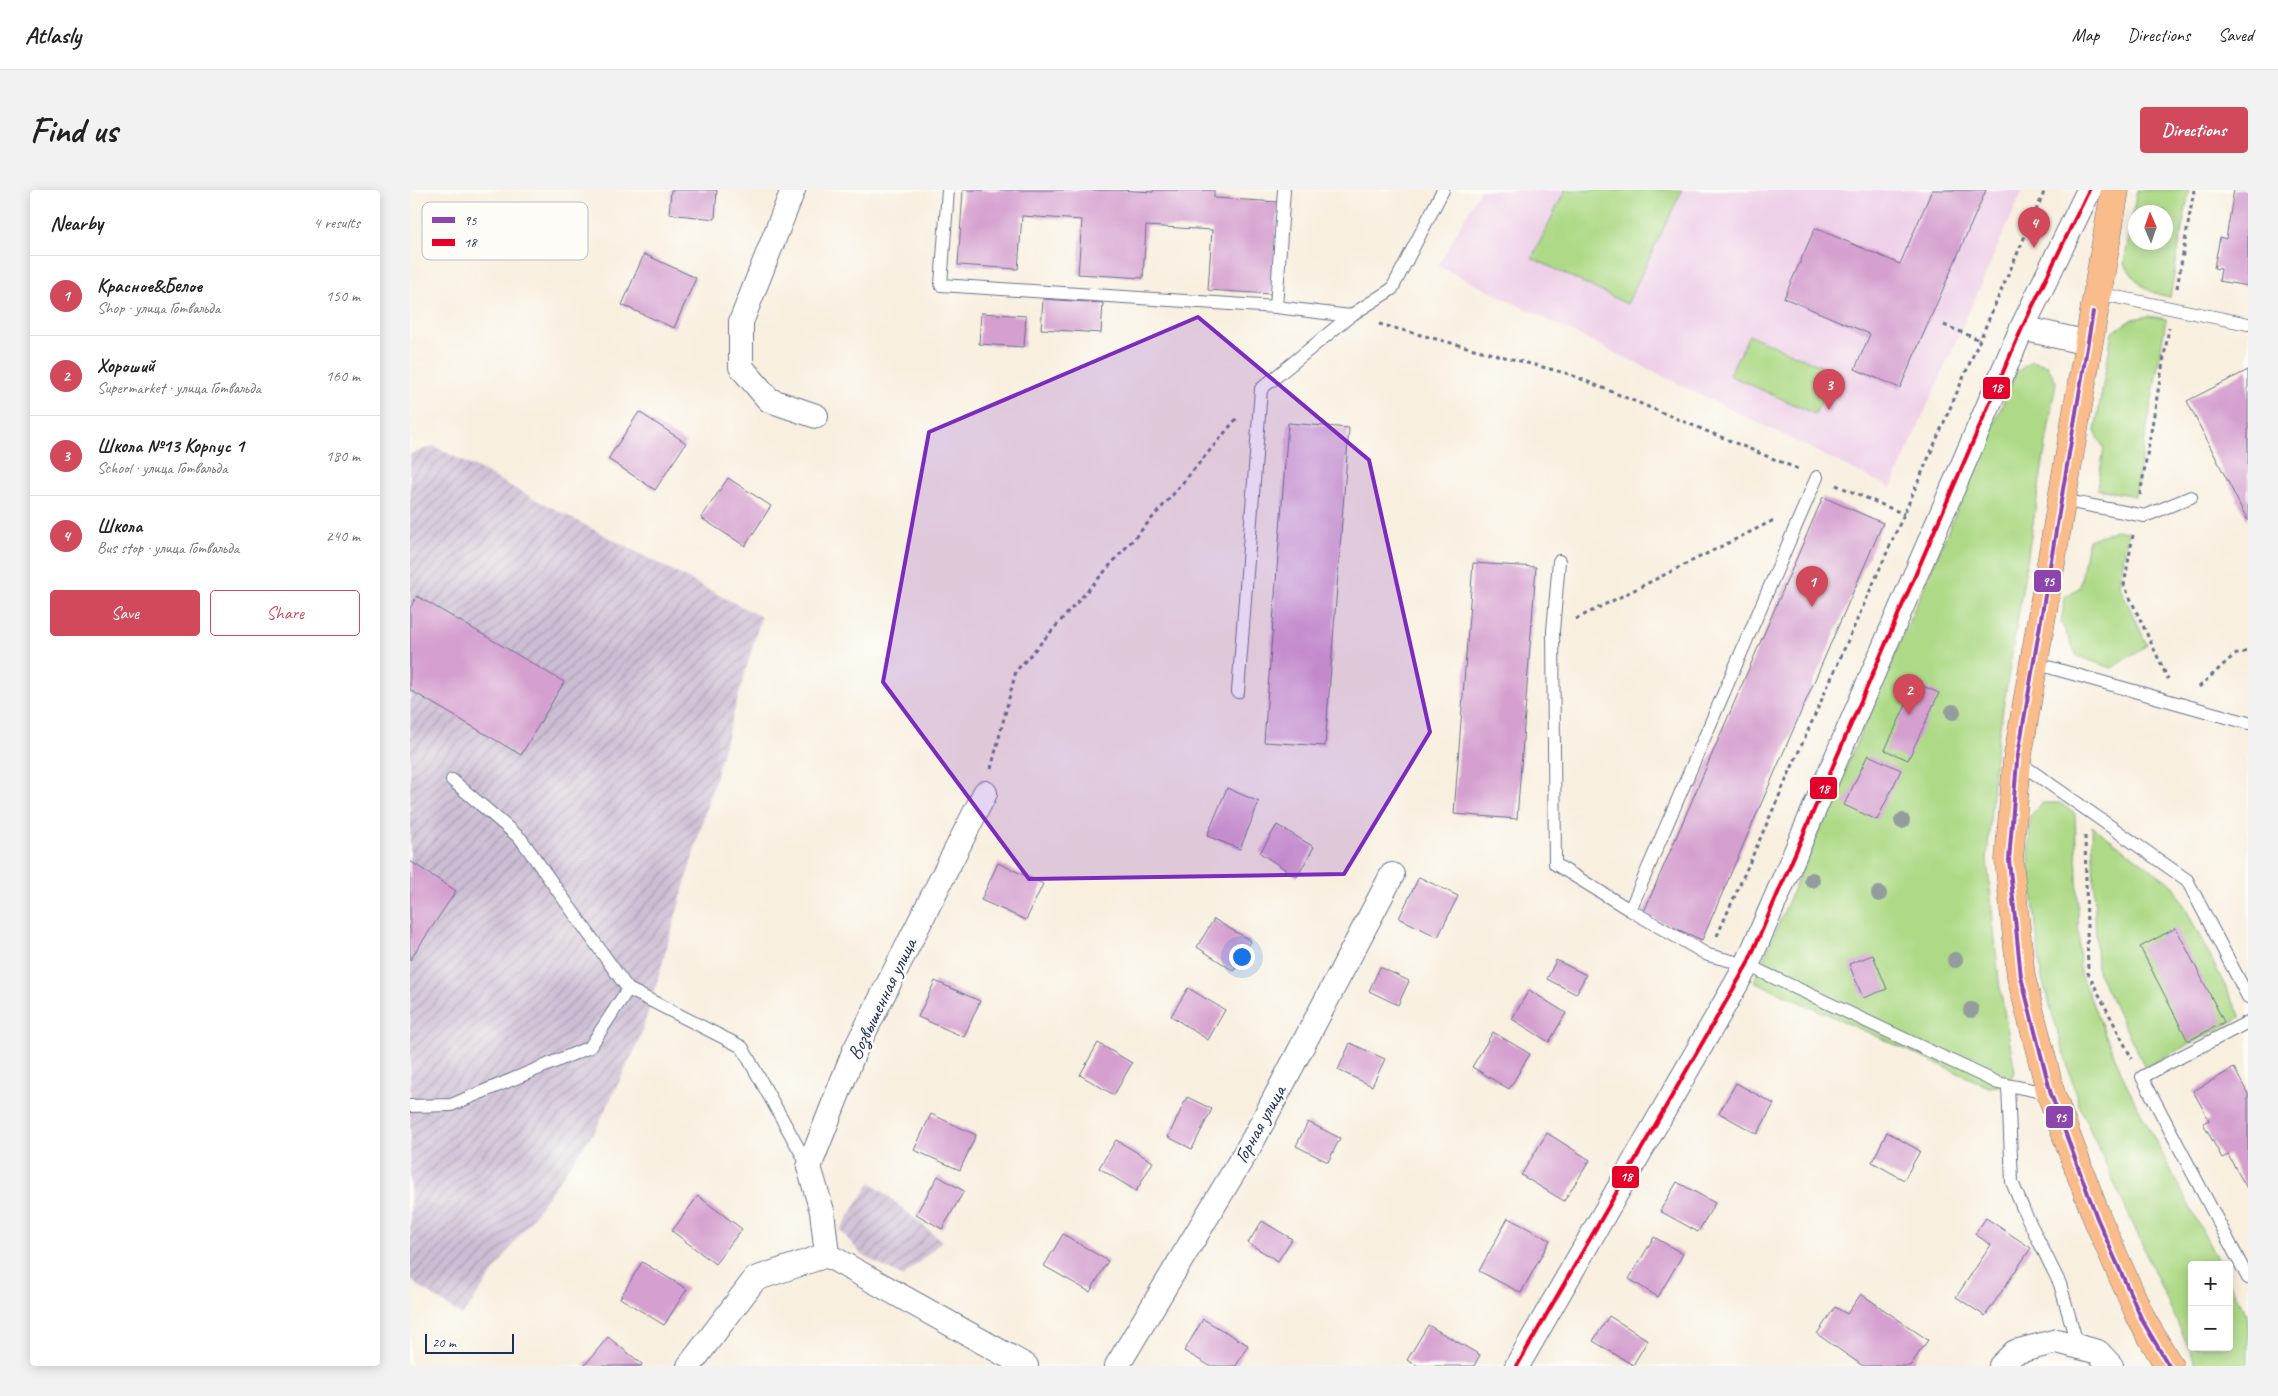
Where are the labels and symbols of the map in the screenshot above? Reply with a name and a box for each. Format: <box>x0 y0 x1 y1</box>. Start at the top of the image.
legend <box>422 202 588 260</box>
north arrow <box>2128 205 2173 250</box>
pin: 4 <box>2018 207 2050 248</box>
text: 95 <box>464 212 477 229</box>
text: 18 <box>464 234 478 251</box>
pin: 3 <box>1813 369 1845 410</box>
line badge: 18 <box>1982 376 2011 400</box>
text: 18 <box>1990 379 2004 396</box>
pin: 1 <box>1796 566 1828 607</box>
line badge: 95 <box>2033 569 2062 593</box>
text: 95 <box>2042 573 2056 590</box>
pin: 2 <box>1893 674 1925 715</box>
line badge: 18 <box>1809 776 1838 800</box>
text: 18 <box>1817 780 1831 797</box>
street label: Возвышенная улица <box>842 933 924 1064</box>
your location <box>1229 944 1255 970</box>
street label: Горная улица <box>1229 1079 1292 1167</box>
line badge: 95 <box>2045 1105 2074 1129</box>
text: 95 <box>2054 1109 2068 1126</box>
line badge: 18 <box>1611 1165 1640 1189</box>
text: 18 <box>1620 1168 1634 1185</box>
scale bar <box>425 1331 514 1354</box>

